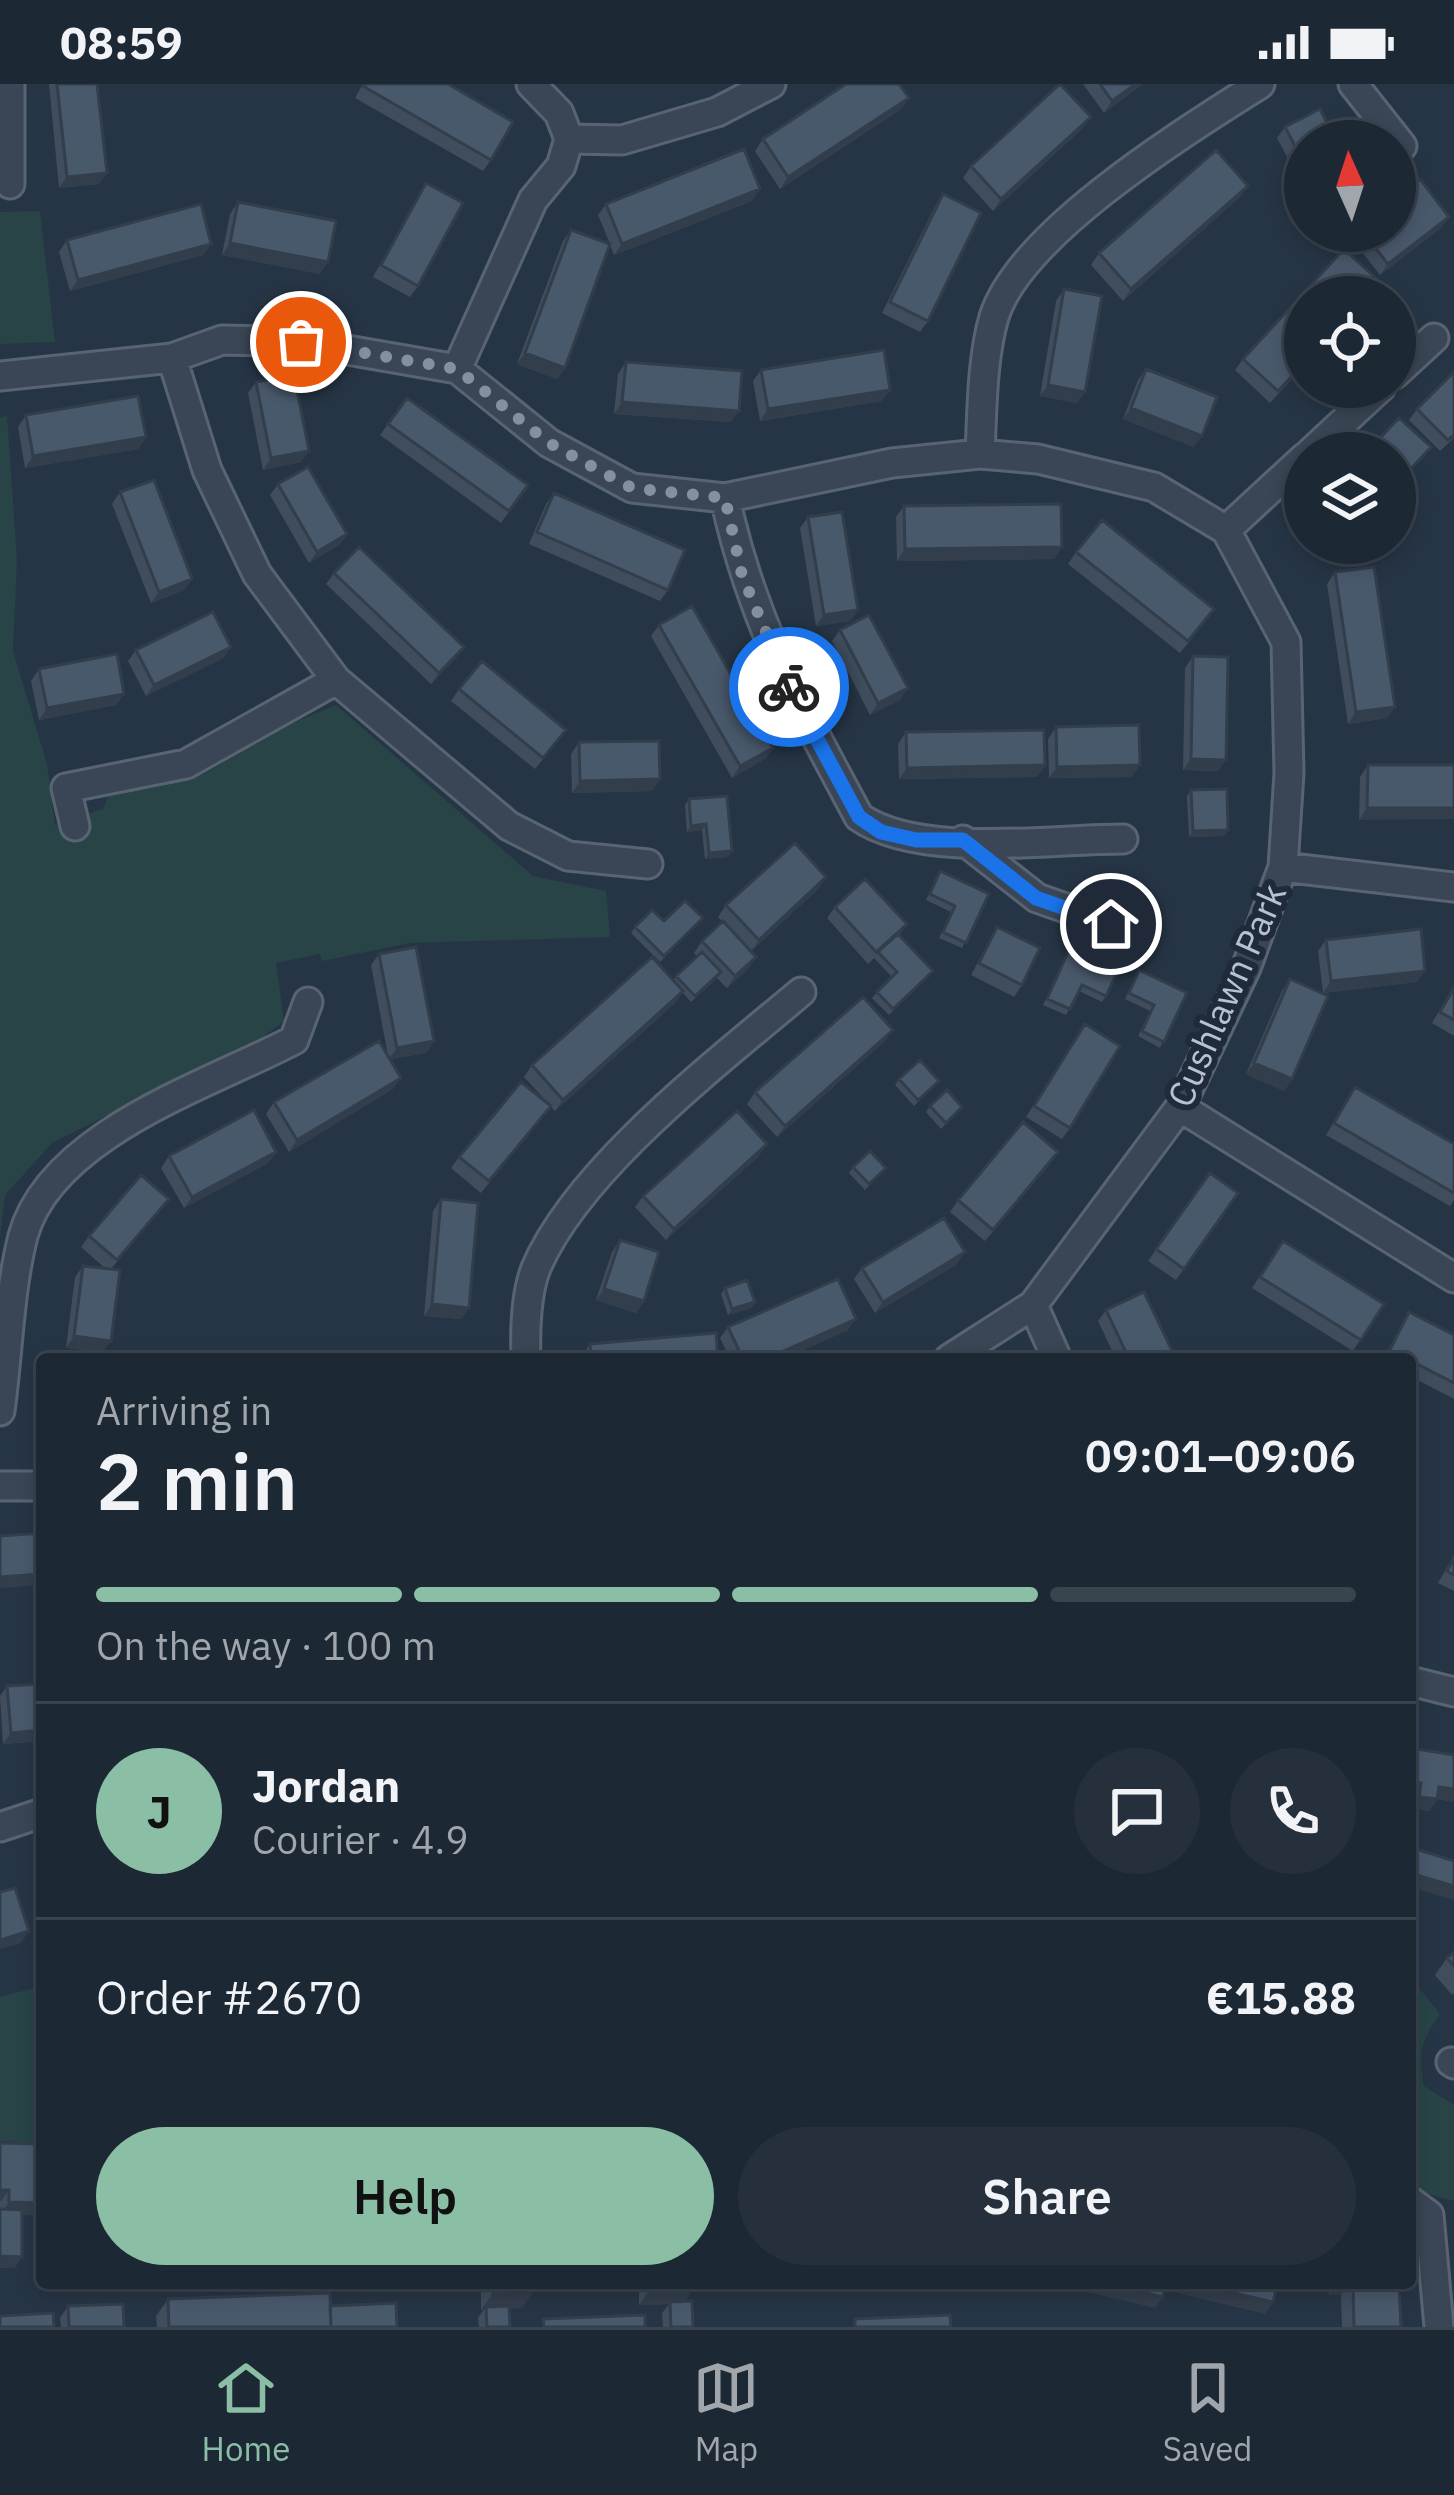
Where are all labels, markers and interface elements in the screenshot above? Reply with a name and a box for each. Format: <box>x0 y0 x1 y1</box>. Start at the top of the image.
text: 08:59 <box>60 13 183 71</box>
north arrow <box>1284 120 1416 252</box>
map controls <box>1284 120 1416 564</box>
button: locate <box>1284 276 1416 408</box>
pin <box>250 291 352 393</box>
icon: bag <box>268 309 334 375</box>
button: layers <box>1284 432 1416 564</box>
courier <box>729 627 849 747</box>
icon: bike <box>756 654 822 720</box>
pin <box>1060 873 1162 975</box>
street label: Cushlawn Park <box>1156 876 1296 1114</box>
icon: home <box>1078 891 1144 957</box>
text: Arriving in <box>96 1385 272 1436</box>
text: 09:01–09:06 <box>1085 1426 1356 1484</box>
text: 2 min <box>96 1430 298 1531</box>
text: On the way · 100 m <box>96 1620 436 1671</box>
button: chat <box>1074 1748 1200 1874</box>
button: phone <box>1230 1748 1356 1874</box>
text: Jordan <box>252 1756 400 1814</box>
text: J <box>146 1782 172 1840</box>
text: Courier · 4.9 <box>252 1814 469 1865</box>
text: Order #2670 <box>96 1968 362 2026</box>
text: €15.88 <box>1206 1968 1356 2026</box>
button: Help <box>96 2127 714 2265</box>
button: Share <box>738 2127 1356 2265</box>
tab: Home <box>202 2355 290 2470</box>
tab: Map <box>693 2355 759 2470</box>
tab: Saved <box>1163 2355 1252 2470</box>

